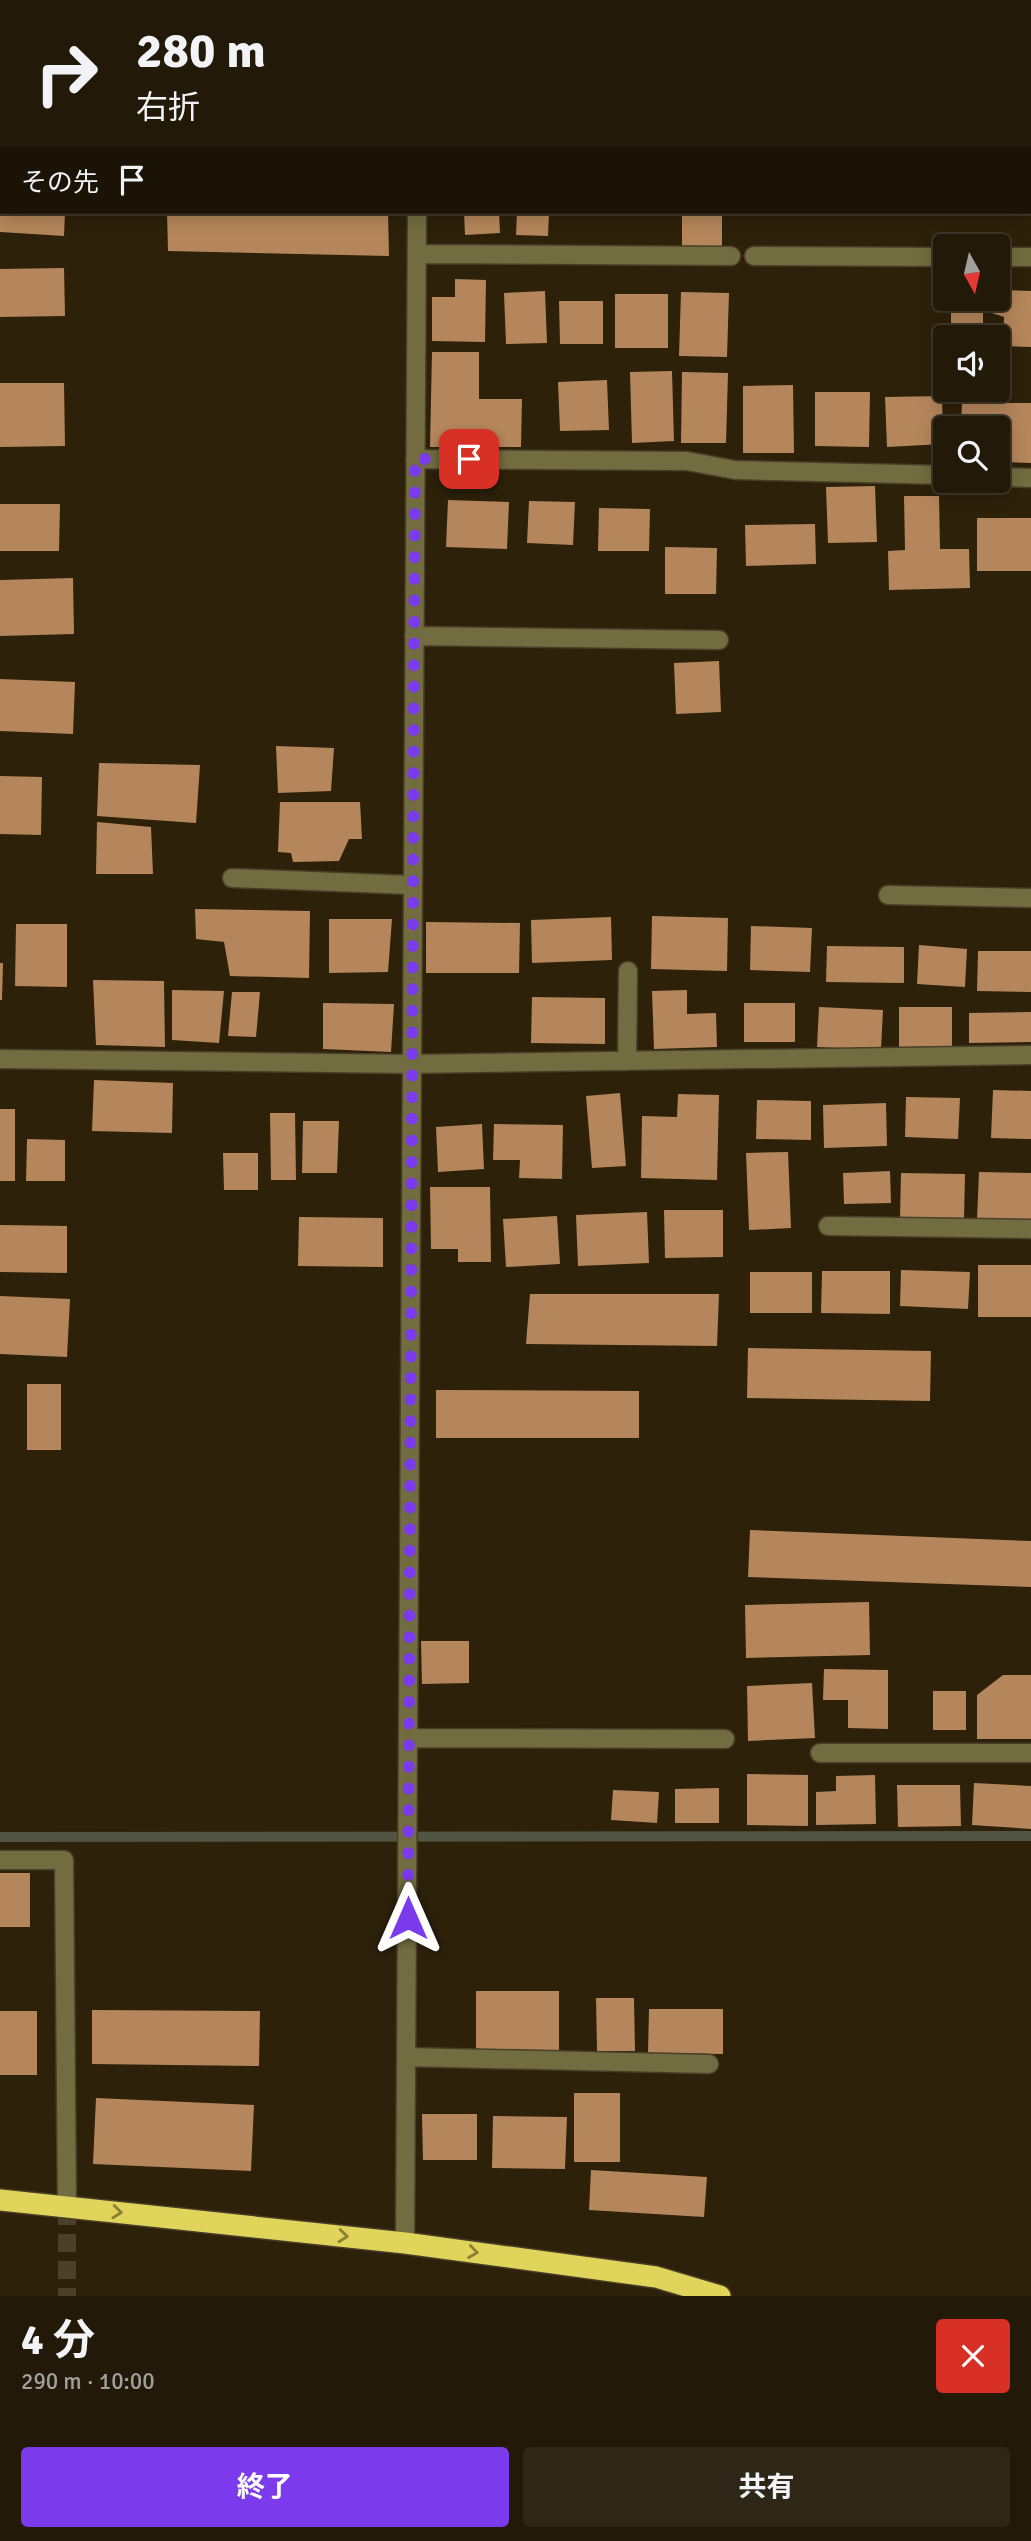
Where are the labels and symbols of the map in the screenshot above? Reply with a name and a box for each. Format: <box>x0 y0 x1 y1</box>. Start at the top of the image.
north arrow <box>933 234 1010 312</box>
pin <box>439 429 499 489</box>
position arrow <box>371 1881 445 1955</box>
one-way arrow <box>111 2204 122 2219</box>
one-way arrow <box>337 2229 349 2244</box>
one-way arrow <box>467 2245 479 2260</box>

